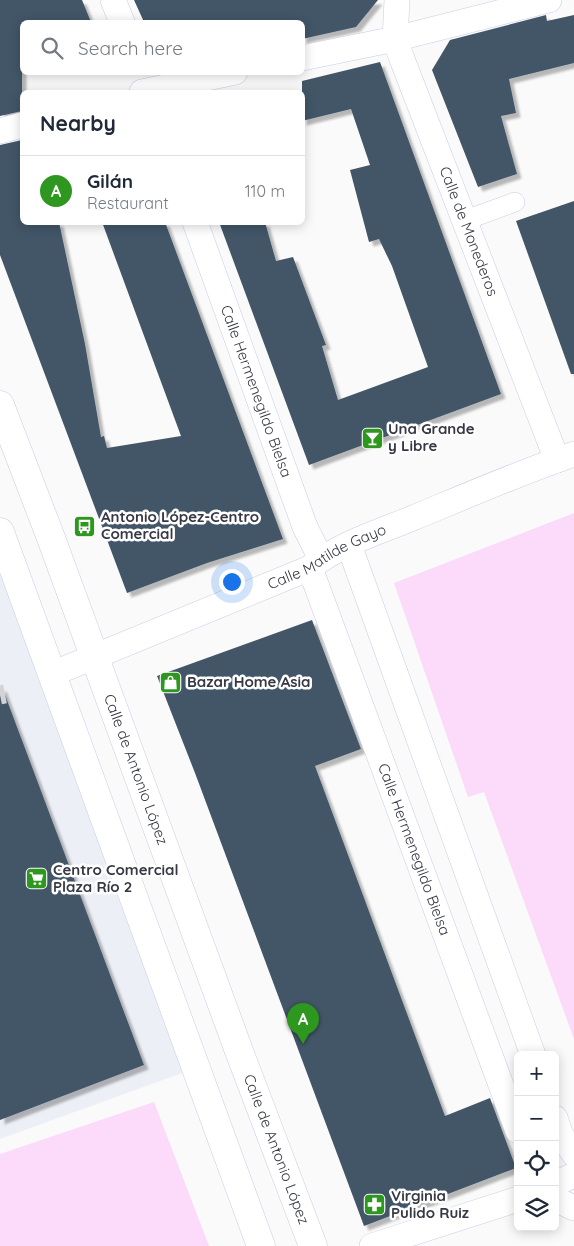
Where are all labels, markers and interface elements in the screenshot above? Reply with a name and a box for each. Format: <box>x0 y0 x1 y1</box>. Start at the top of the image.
search box <box>20 20 305 75</box>
icon: search <box>38 34 66 62</box>
text: Search here <box>78 36 183 60</box>
text: Nearby <box>40 110 116 136</box>
street label: Calle de Monederos <box>435 164 503 299</box>
text: Gilán <box>87 169 133 193</box>
text: A <box>51 181 61 201</box>
text: 110 m <box>245 181 285 201</box>
text: Restaurant <box>87 193 169 213</box>
street label: Calle Hermenegildo Bielsa <box>217 302 296 480</box>
place label: Una Grande y Libre <box>388 419 475 455</box>
bar icon: Una Grande y Libre <box>360 426 384 450</box>
place label: Antonio López-Centro Comercial <box>101 507 259 543</box>
bus stop icon: Antonio López-Centro Comercial <box>73 514 97 538</box>
street label: Calle Matilde Gayo <box>264 520 389 593</box>
your location <box>219 569 245 595</box>
shop icon: Bazar Home Asia <box>159 670 183 694</box>
place label: Bazar Home Asia <box>187 672 310 691</box>
street label: Calle de Antonio López <box>100 691 173 847</box>
street label: Calle Hermenegildo Bielsa <box>374 761 455 938</box>
place label: Centro Comercial Plaza Río 2 <box>53 860 179 896</box>
supermarket icon: Centro Comercial Plaza Río 2 <box>25 867 49 891</box>
pin: A <box>287 1003 319 1044</box>
map controls <box>514 1051 559 1231</box>
button: + <box>514 1051 559 1096</box>
street label: Calle de Antonio López <box>240 1071 314 1227</box>
button: − <box>514 1096 559 1141</box>
button: locate <box>514 1141 559 1186</box>
place label: Virginia Pulido Ruiz <box>391 1186 469 1222</box>
button: layers <box>514 1186 559 1231</box>
pharmacy icon: Virginia Pulido Ruiz <box>363 1193 387 1217</box>

